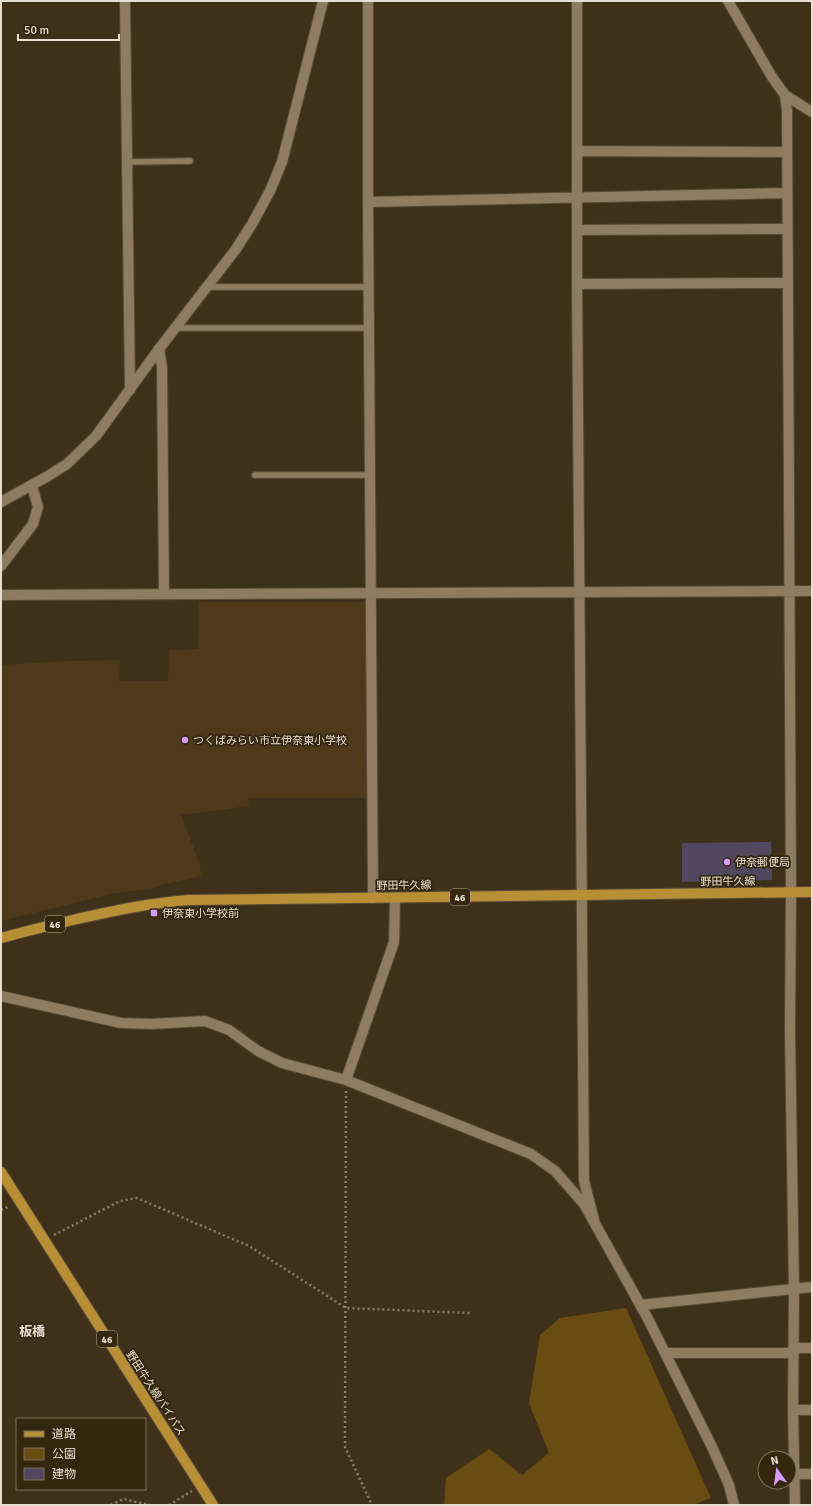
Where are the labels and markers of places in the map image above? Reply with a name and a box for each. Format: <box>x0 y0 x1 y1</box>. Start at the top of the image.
place label: つくばみらい市立伊奈東小学校 <box>193 734 347 747</box>
marker: つくばみらい市立伊奈東小学校 <box>180 735 190 745</box>
place label: 伊奈郵便局 <box>735 856 790 869</box>
marker: 伊奈郵便局 <box>722 857 732 867</box>
place label: 伊奈東小学校前 <box>162 907 239 920</box>
marker: 伊奈東小学校前 <box>149 908 159 918</box>

